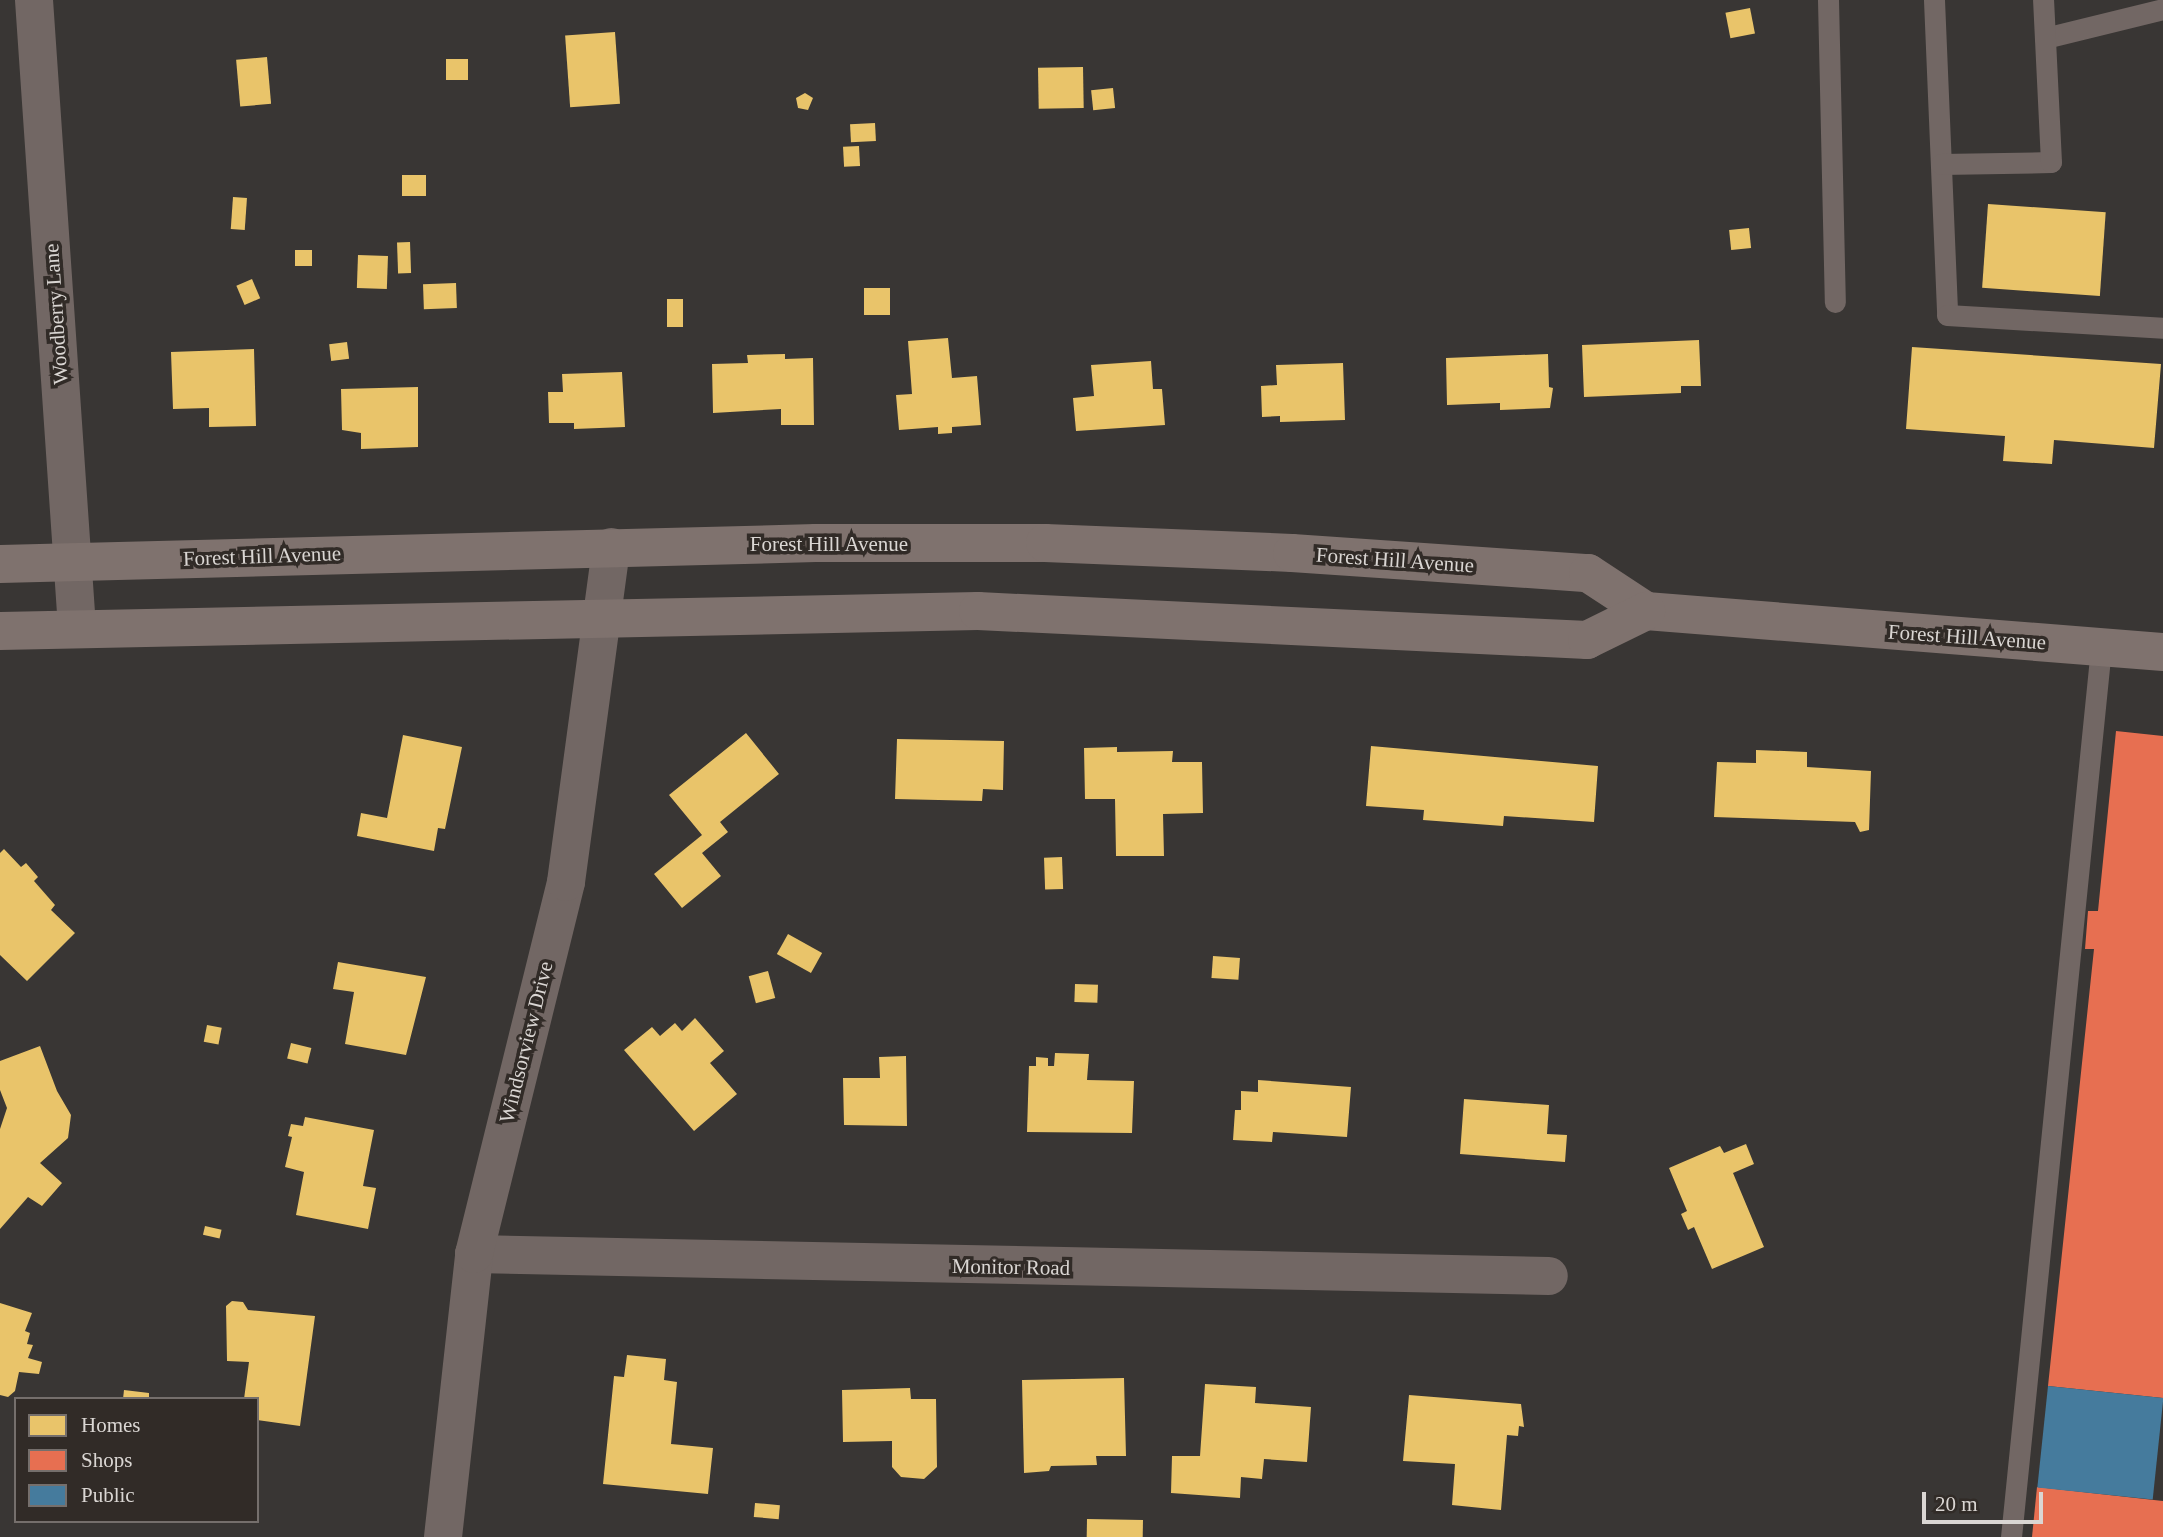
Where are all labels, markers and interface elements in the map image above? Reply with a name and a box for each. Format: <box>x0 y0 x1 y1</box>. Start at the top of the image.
street label: Woodberry Lane <box>39 243 73 385</box>
street label: Forest Hill Avenue <box>749 531 909 557</box>
street label: Forest Hill Avenue <box>182 541 342 571</box>
street label: Forest Hill Avenue <box>1315 542 1475 578</box>
street label: Forest Hill Avenue <box>1887 619 2047 655</box>
street label: Windsorview Drive <box>494 959 558 1125</box>
street label: Monitor Road <box>952 1253 1070 1281</box>
legend <box>14 1397 259 1523</box>
text: Homes <box>81 1413 141 1437</box>
text: Shops <box>81 1448 132 1472</box>
scale bar <box>1925 1478 2046 1522</box>
text: Public <box>81 1483 135 1507</box>
text: 20 m <box>1935 1492 1978 1516</box>

